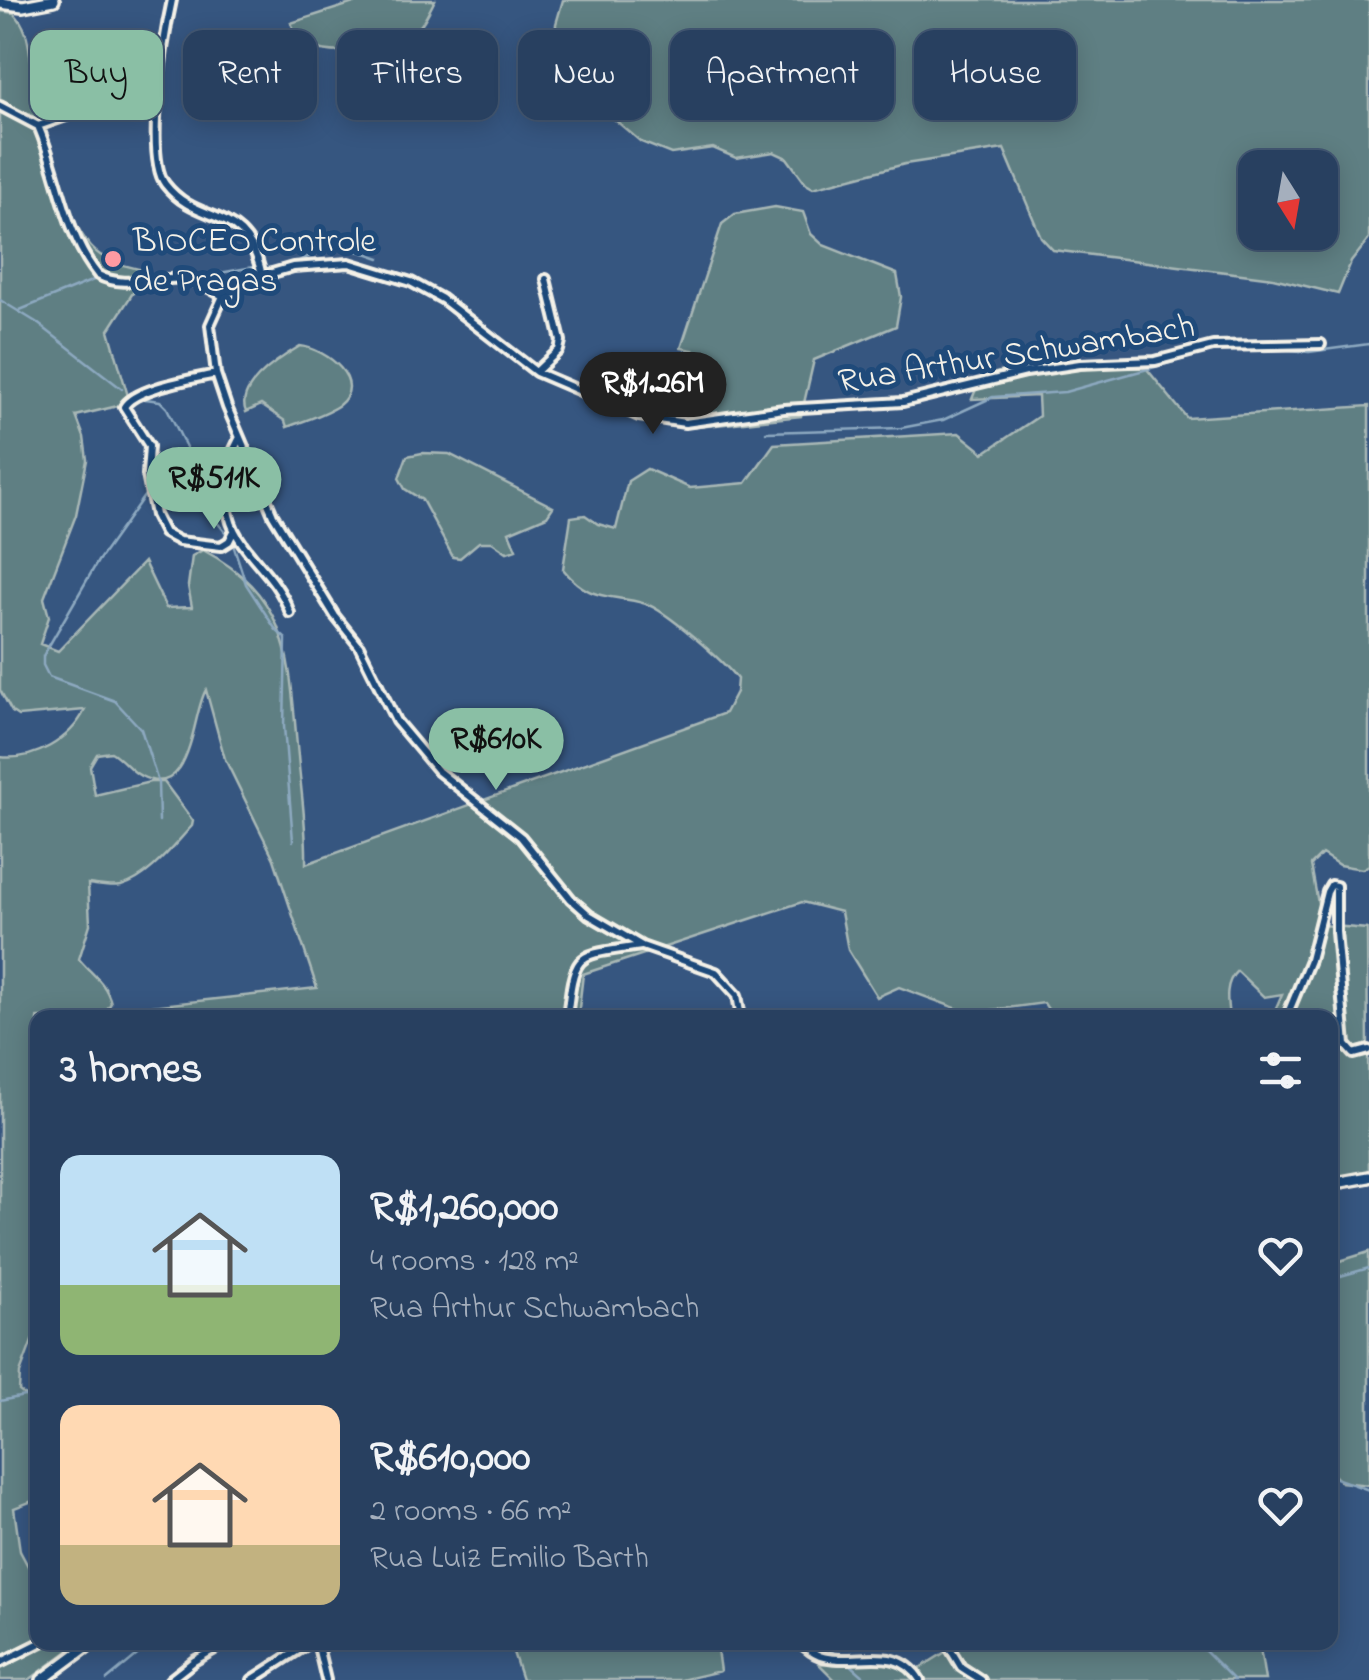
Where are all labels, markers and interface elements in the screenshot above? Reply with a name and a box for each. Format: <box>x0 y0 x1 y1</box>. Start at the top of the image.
chip: Buy <box>30 30 163 120</box>
chip: Rent <box>183 30 317 120</box>
chip: Filters <box>337 30 498 120</box>
chip: New <box>518 30 650 120</box>
chip: Apartment <box>670 30 894 120</box>
chip: House <box>914 30 1076 120</box>
north arrow <box>1238 150 1338 250</box>
map controls <box>1238 150 1338 250</box>
place label: BIOCEO Controle de Pragas <box>132 217 376 308</box>
marker: BIOCEO Controle de Pragas <box>102 248 124 270</box>
street label: Rua Arthur Schwambach <box>835 302 1199 409</box>
pin: R$1.26M <box>561 352 745 437</box>
text: R$1.26M <box>601 361 705 408</box>
pin: R$511K <box>133 447 295 532</box>
text: R$511K <box>168 456 260 503</box>
pin: R$610K <box>415 708 577 793</box>
text: R$610K <box>451 717 541 764</box>
text: 3 homes <box>60 1040 202 1101</box>
icon: filters <box>1253 1043 1308 1098</box>
text: R$1,260,000 <box>370 1178 558 1239</box>
icon: home <box>140 1195 260 1315</box>
icon: heart <box>1253 1228 1308 1283</box>
text: 4 rooms · 128 m² <box>370 1239 579 1286</box>
text: Rua Arthur Schwambach <box>370 1286 700 1333</box>
text: R$610,000 <box>370 1428 530 1489</box>
icon: home <box>140 1445 260 1565</box>
icon: heart <box>1253 1478 1308 1533</box>
text: 2 rooms · 66 m² <box>370 1489 572 1536</box>
text: Rua Luiz Emilio Barth <box>370 1536 649 1583</box>

